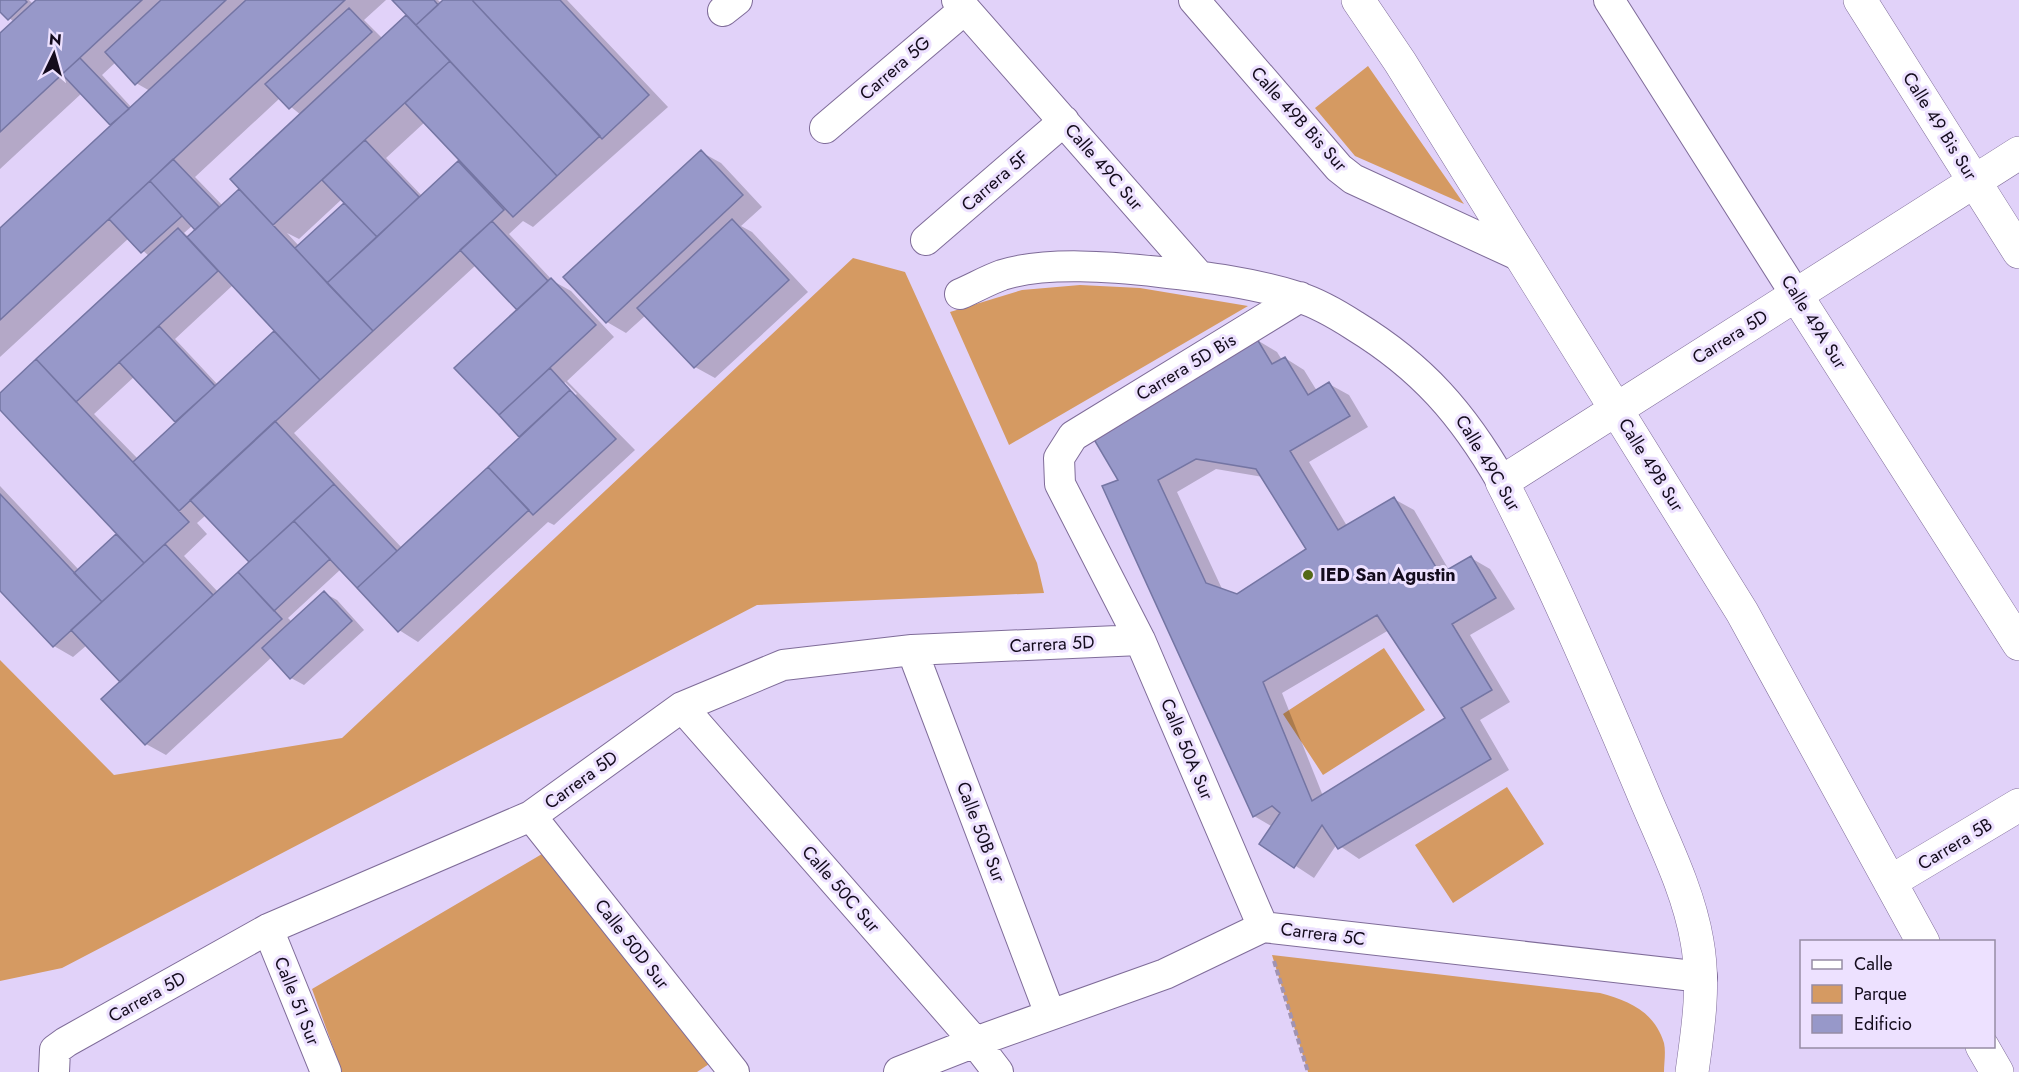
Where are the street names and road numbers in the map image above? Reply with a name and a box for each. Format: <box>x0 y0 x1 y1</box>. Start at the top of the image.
street label: Carrera 5G <box>854 30 936 106</box>
street label: Calle 49B Bis Sur <box>1245 61 1354 178</box>
street label: Calle 49 Bis Sur <box>1896 67 1984 186</box>
street label: Calle 49C Sur <box>1059 118 1150 217</box>
street label: Carrera 5F <box>956 144 1034 218</box>
street label: Calle 49A Sur <box>1775 270 1854 375</box>
street label: Carrera 5D <box>1687 303 1773 371</box>
street label: Carrera 5D Bis <box>1131 327 1241 407</box>
street label: Calle 49C Sur <box>1449 410 1527 517</box>
street label: Calle 49B Sur <box>1612 413 1690 517</box>
street label: Carrera 5D <box>1009 629 1095 659</box>
street label: Calle 50A Sur <box>1154 694 1220 804</box>
street label: Carrera 5D <box>539 745 623 815</box>
street label: Calle 50B Sur <box>950 778 1012 887</box>
street label: Carrera 5B <box>1913 812 1997 876</box>
street label: Calle 50C Sur <box>796 840 887 939</box>
street label: Calle 50D Sur <box>589 893 676 995</box>
street label: Carrera 5C <box>1279 916 1367 952</box>
street label: Calle 51 Sur <box>268 953 327 1050</box>
street label: Carrera 5D <box>104 965 190 1029</box>

